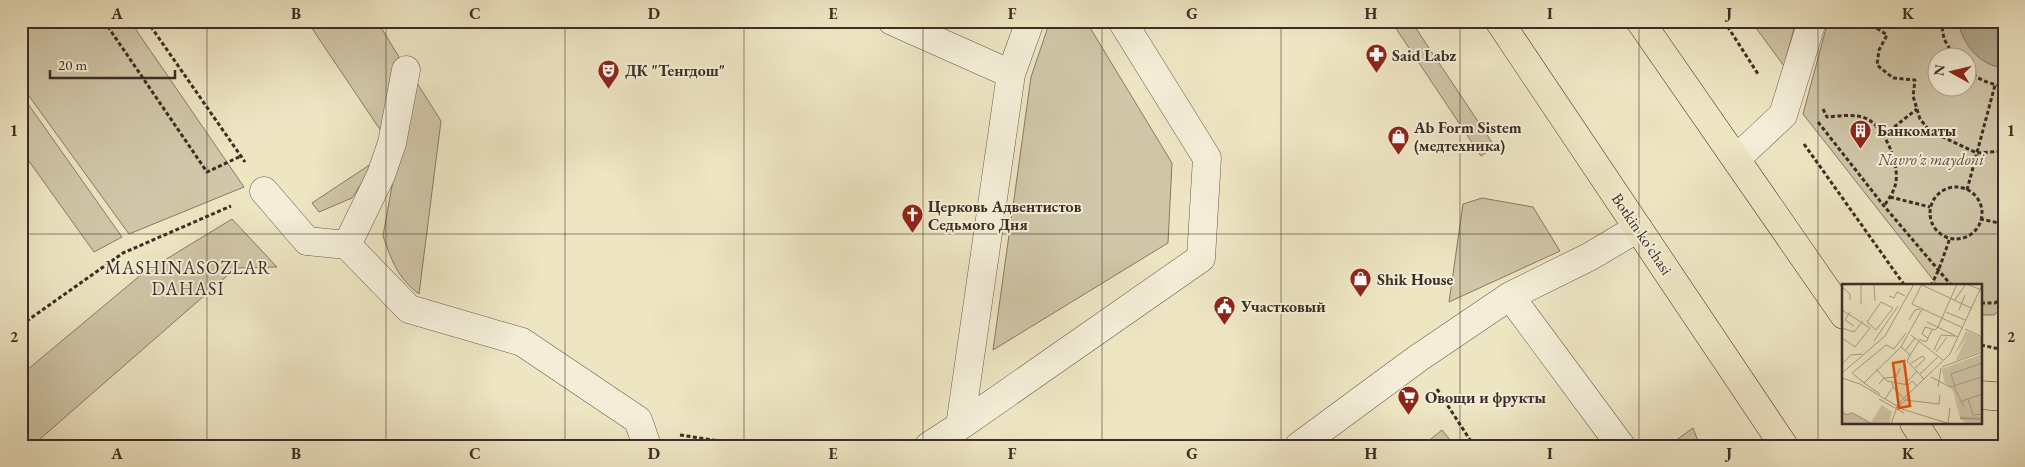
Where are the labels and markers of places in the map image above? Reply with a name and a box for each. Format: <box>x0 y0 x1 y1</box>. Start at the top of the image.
pharmacy icon: Said Labz <box>1364 43 1388 74</box>
place label: Said Labz <box>1392 45 1456 66</box>
theatre icon: ДК "Тенгдош" <box>597 58 621 89</box>
place label: ДК "Тенгдош" <box>625 60 725 81</box>
place label: Ab Form Sistem (медтехника) <box>1413 117 1522 156</box>
building icon: Банкоматы <box>1849 118 1873 149</box>
place label: Банкоматы <box>1877 120 1957 141</box>
shop icon: Ab Form Sistem (медтехника) <box>1386 124 1410 155</box>
place label: Церковь Адвентистов Седьмого Дня <box>928 196 1082 235</box>
church icon: Церковь Адвентистов Седьмого Дня <box>900 203 924 234</box>
shop icon: Shik House <box>1349 267 1373 298</box>
place label: Shik House <box>1377 269 1454 290</box>
public building icon: Участковый <box>1213 294 1237 325</box>
place label: Участковый <box>1240 296 1326 317</box>
supermarket icon: Овощи и фрукты <box>1397 385 1421 416</box>
place label: Овощи и фрукты <box>1425 387 1546 408</box>

